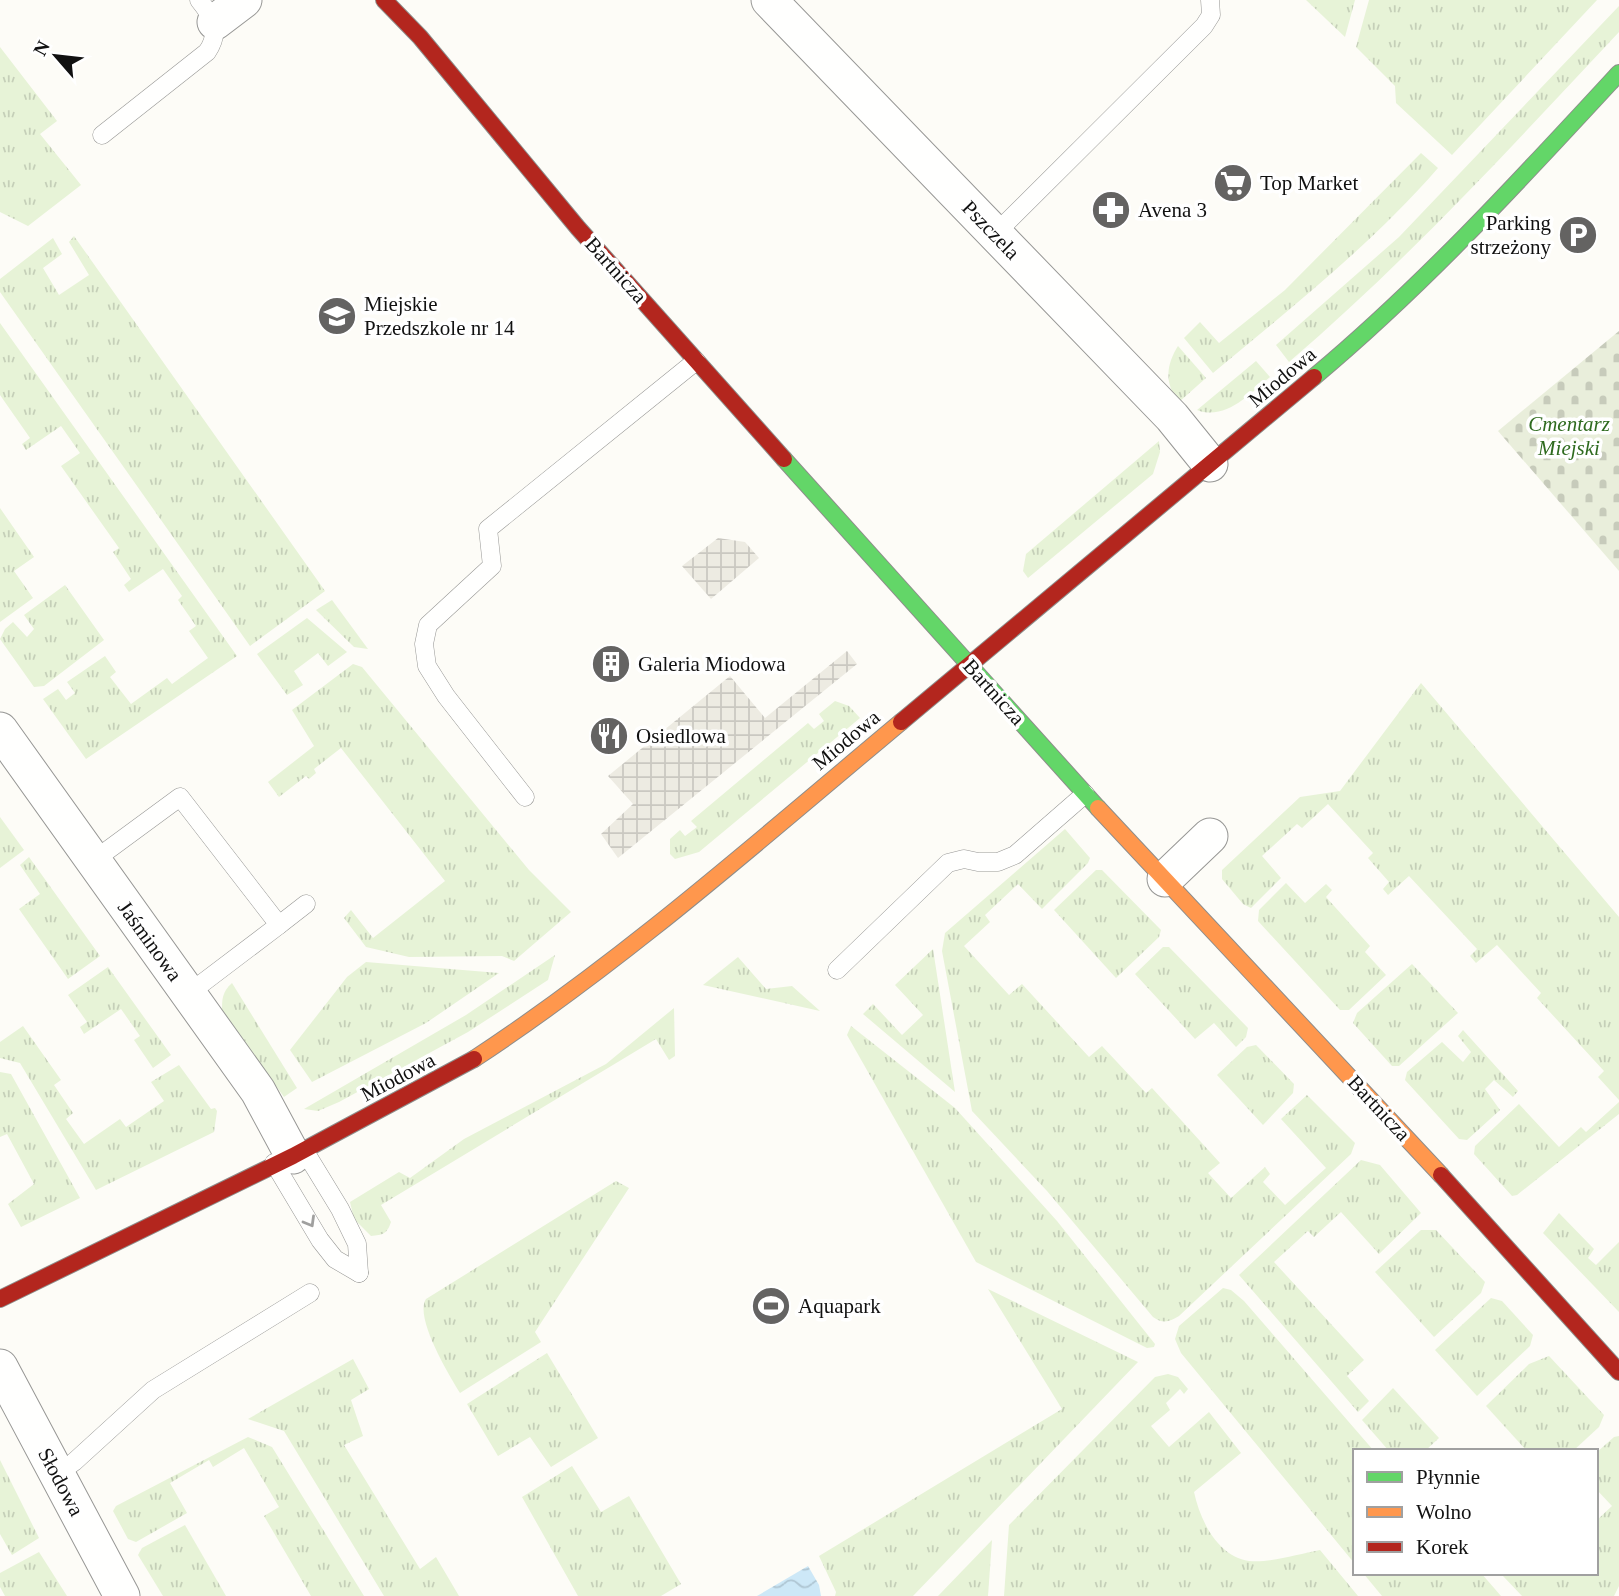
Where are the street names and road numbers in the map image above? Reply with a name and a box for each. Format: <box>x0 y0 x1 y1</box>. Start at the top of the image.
street label: Pszczela <box>957 196 1025 265</box>
street label: Bartnicza <box>580 232 652 308</box>
street label: Miodowa <box>1243 342 1321 412</box>
street label: Bartnicza <box>958 654 1030 730</box>
street label: Miodowa <box>807 705 885 775</box>
street label: Jaśminowa <box>113 896 188 986</box>
street label: Miodowa <box>357 1047 440 1106</box>
street label: Bartnicza <box>1343 1070 1416 1146</box>
street label: Słodowa <box>33 1444 89 1521</box>

